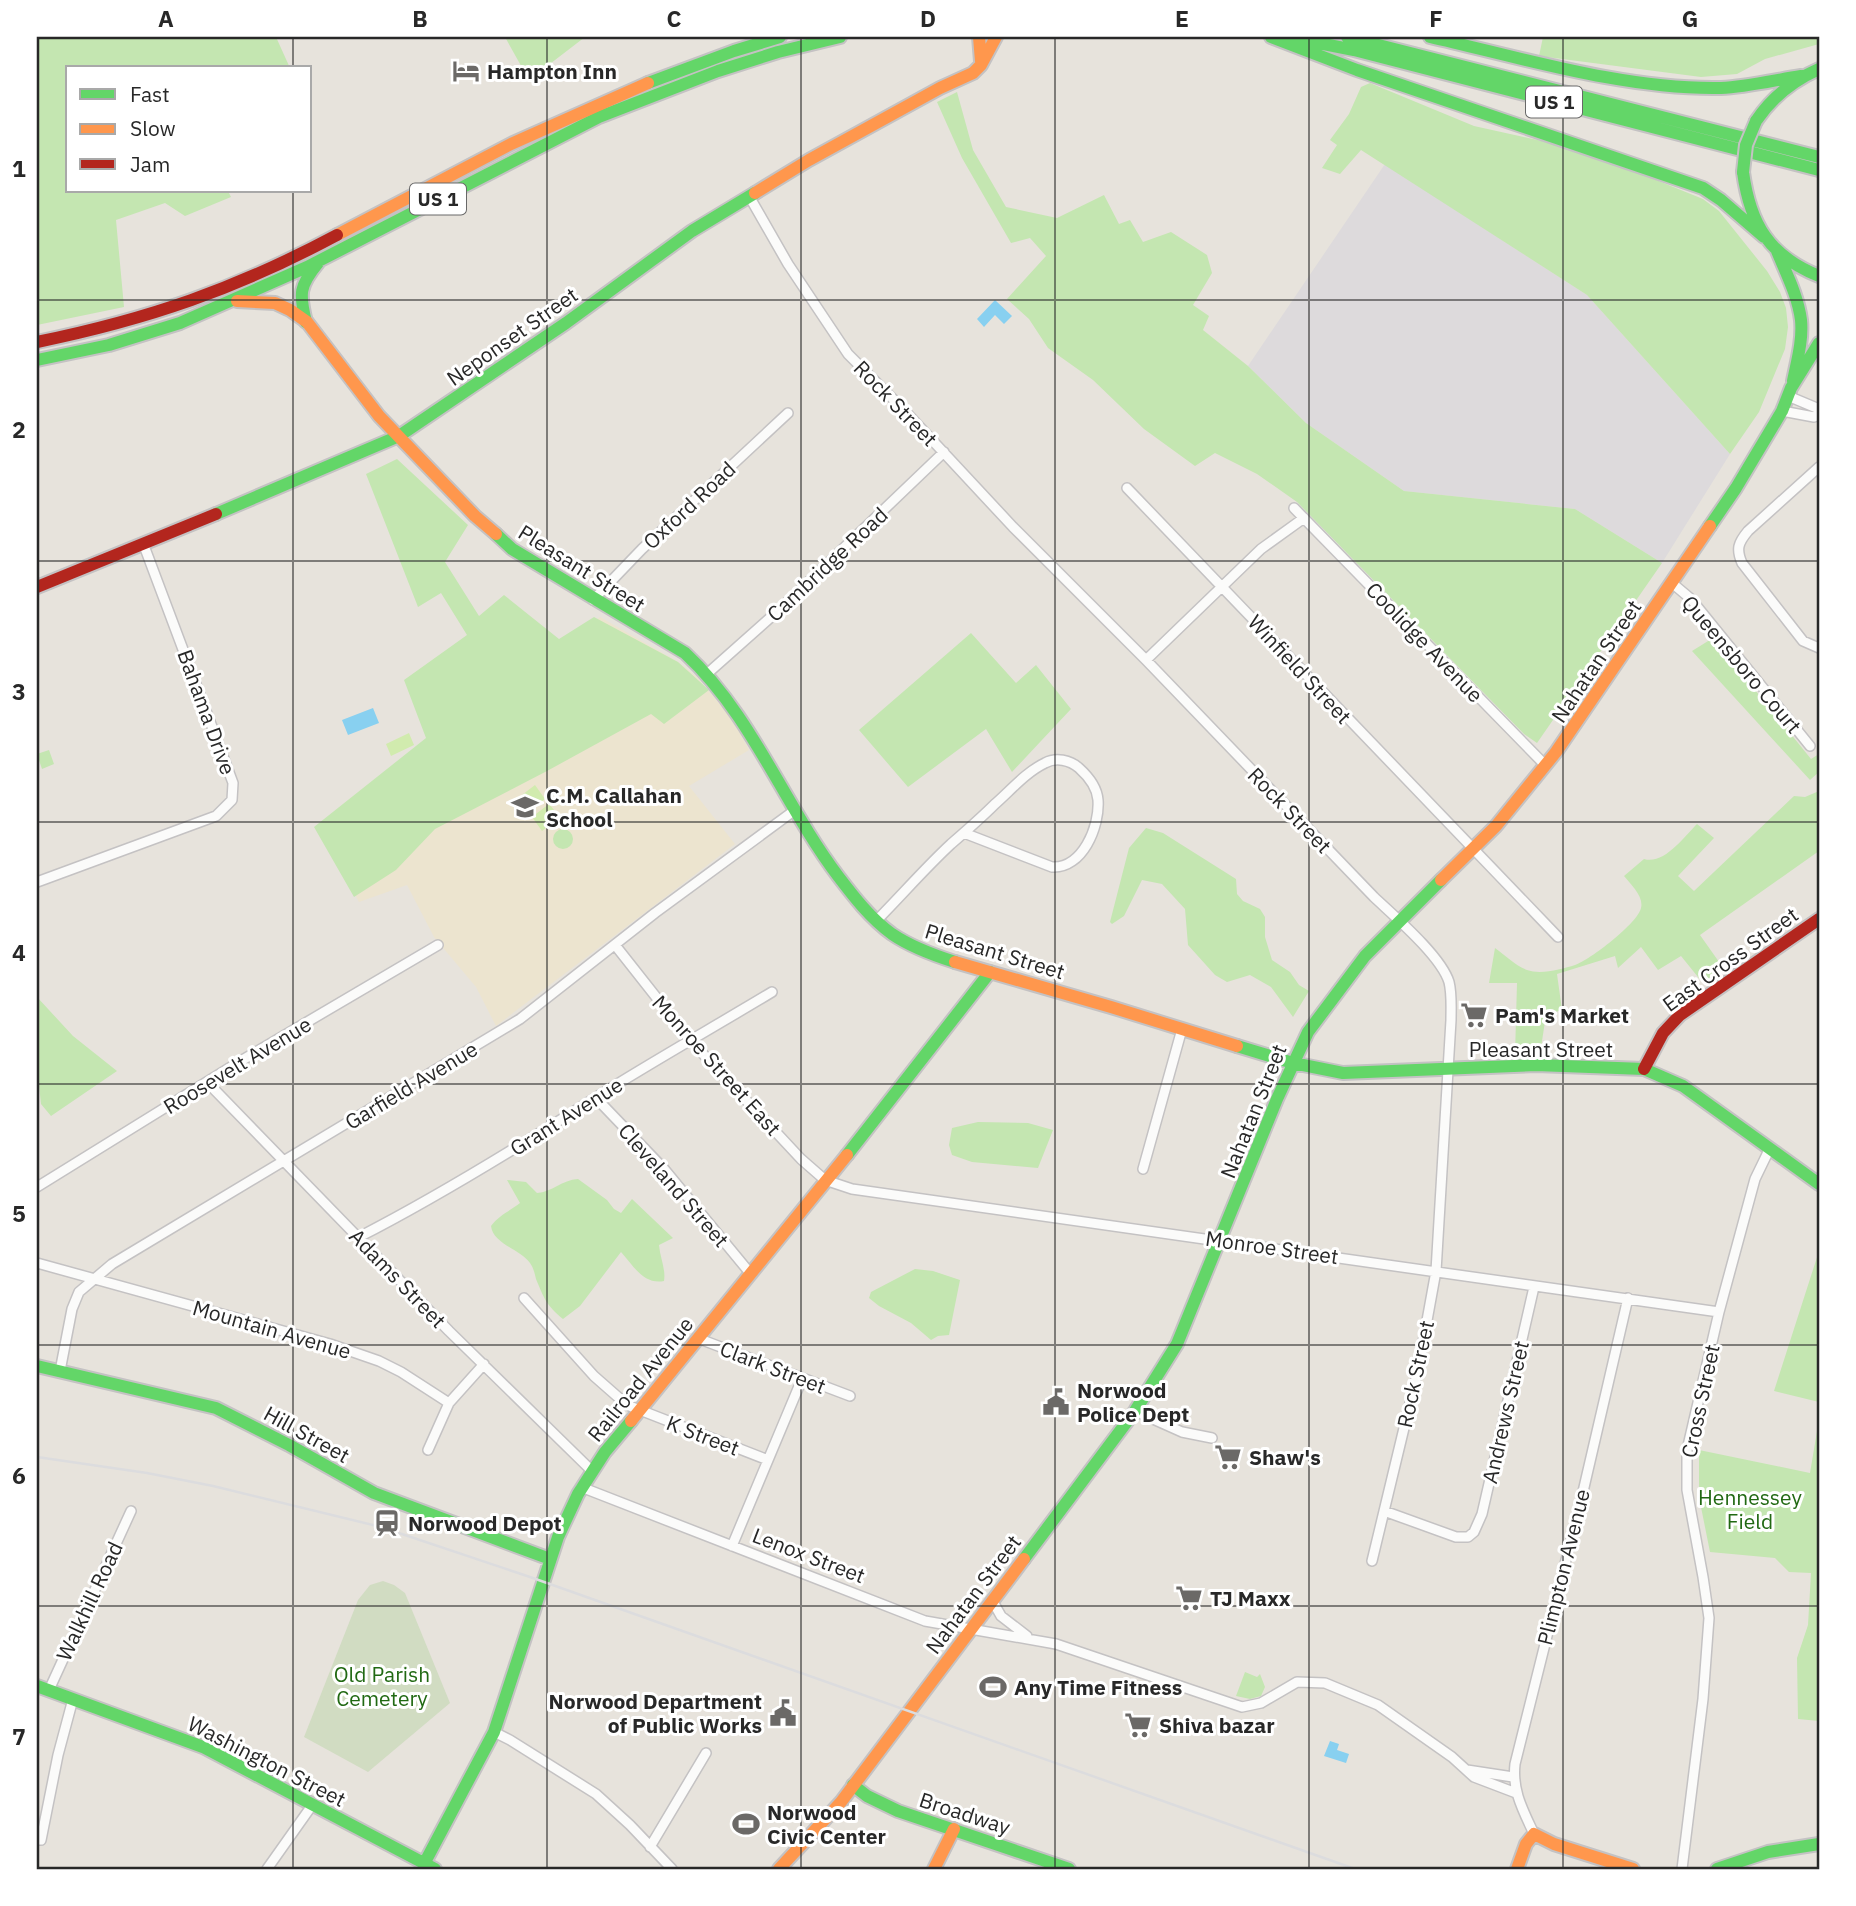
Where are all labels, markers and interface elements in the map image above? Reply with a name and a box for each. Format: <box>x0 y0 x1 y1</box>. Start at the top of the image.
text: A <box>158 3 174 33</box>
text: B <box>412 3 428 33</box>
text: C <box>667 3 682 33</box>
text: D <box>920 3 936 33</box>
text: E <box>1175 3 1189 33</box>
text: F <box>1429 3 1443 33</box>
text: G <box>1682 3 1698 33</box>
hotel icon: Hampton Inn <box>451 56 481 86</box>
place label: Hampton Inn <box>487 57 617 85</box>
legend <box>66 66 312 192</box>
text: Fast <box>130 80 170 108</box>
road number: US 1 <box>1526 86 1582 118</box>
text: Slow <box>130 114 176 142</box>
text: Jam <box>130 150 170 178</box>
text: 1 <box>12 153 26 183</box>
road number: US 1 <box>410 183 466 214</box>
street label: Neponset Street <box>441 280 583 392</box>
street label: Rock Street <box>848 354 944 452</box>
text: 2 <box>12 414 26 444</box>
street label: Oxford Road <box>637 455 741 555</box>
street label: Cambridge Road <box>761 501 893 627</box>
street label: Pleasant Street <box>513 518 651 618</box>
street label: Coolidge Avenue <box>1360 576 1490 708</box>
street label: Queensboro Court <box>1676 589 1808 739</box>
street label: Nahatan Street <box>1545 594 1647 728</box>
street label: Winfield Street <box>1242 608 1358 730</box>
street label: Bahama Drive <box>171 646 243 778</box>
text: 3 <box>12 676 26 706</box>
street label: Rock Street <box>1242 761 1338 859</box>
place label: C.M. Callahan School <box>546 781 682 833</box>
school or university icon: C.M. Callahan School <box>510 792 540 822</box>
street label: East Cross Street <box>1657 900 1803 1018</box>
street label: Pleasant Street <box>922 916 1068 986</box>
text: 4 <box>12 937 26 967</box>
street label: Monroe Street East <box>646 989 788 1141</box>
supermarket icon: Pam's Market <box>1459 1000 1489 1030</box>
place label: Pam's Market <box>1495 1001 1629 1029</box>
street label: Roosevelt Avenue <box>158 1010 316 1120</box>
street label: Garfield Avenue <box>339 1034 483 1136</box>
street label: Pleasant Street <box>1469 1035 1613 1063</box>
street label: Nahatan Street <box>1213 1040 1293 1182</box>
street label: Grant Avenue <box>504 1070 628 1162</box>
street label: Cleveland Street <box>612 1117 736 1253</box>
text: 5 <box>12 1198 26 1228</box>
street label: Adams Street <box>343 1222 453 1334</box>
street label: Monroe Street <box>1204 1224 1340 1270</box>
street label: Mountain Avenue <box>190 1293 354 1365</box>
street label: Railroad Avenue <box>581 1311 699 1447</box>
street label: Rock Street <box>1390 1318 1440 1430</box>
street label: Clark Street <box>716 1334 830 1400</box>
street label: Andrews Street <box>1475 1338 1535 1486</box>
street label: Cross Street <box>1674 1342 1726 1460</box>
place label: Norwood Police Dept <box>1077 1376 1189 1428</box>
public building icon: Norwood Police Dept <box>1041 1387 1071 1417</box>
street label: Hill Street <box>259 1399 355 1469</box>
street label: K Street <box>663 1408 743 1462</box>
supermarket icon: Shaw's <box>1213 1442 1243 1472</box>
place label: Shaw's <box>1249 1443 1321 1471</box>
text: 6 <box>12 1460 26 1490</box>
park label: Hennessey Field <box>1698 1483 1803 1535</box>
street label: Plimpton Avenue <box>1530 1486 1596 1648</box>
station icon: Norwood Depot <box>372 1508 402 1538</box>
place label: Norwood Depot <box>408 1509 561 1537</box>
street label: Lenox Street <box>749 1521 869 1589</box>
street label: Nahatan Street <box>919 1529 1027 1659</box>
street label: Walkhill Road <box>49 1537 129 1665</box>
supermarket icon: TJ Maxx <box>1174 1583 1204 1613</box>
place label: TJ Maxx <box>1210 1584 1291 1612</box>
park label: Old Parish Cemetery <box>334 1660 430 1712</box>
sports icon: Any Time Fitness <box>978 1672 1008 1702</box>
place label: Any Time Fitness <box>1014 1673 1182 1701</box>
place label: Norwood Department of Public Works <box>549 1687 762 1739</box>
public building icon: Norwood Department of Public Works <box>768 1698 798 1728</box>
street label: Washington Street <box>183 1709 351 1813</box>
supermarket icon: Shiva bazar <box>1123 1710 1153 1740</box>
place label: Shiva bazar <box>1159 1711 1275 1739</box>
text: 7 <box>12 1721 26 1751</box>
street label: Broadway <box>916 1785 1015 1841</box>
place label: Norwood Civic Center <box>767 1798 887 1850</box>
sports icon: Norwood Civic Center <box>731 1809 761 1839</box>

